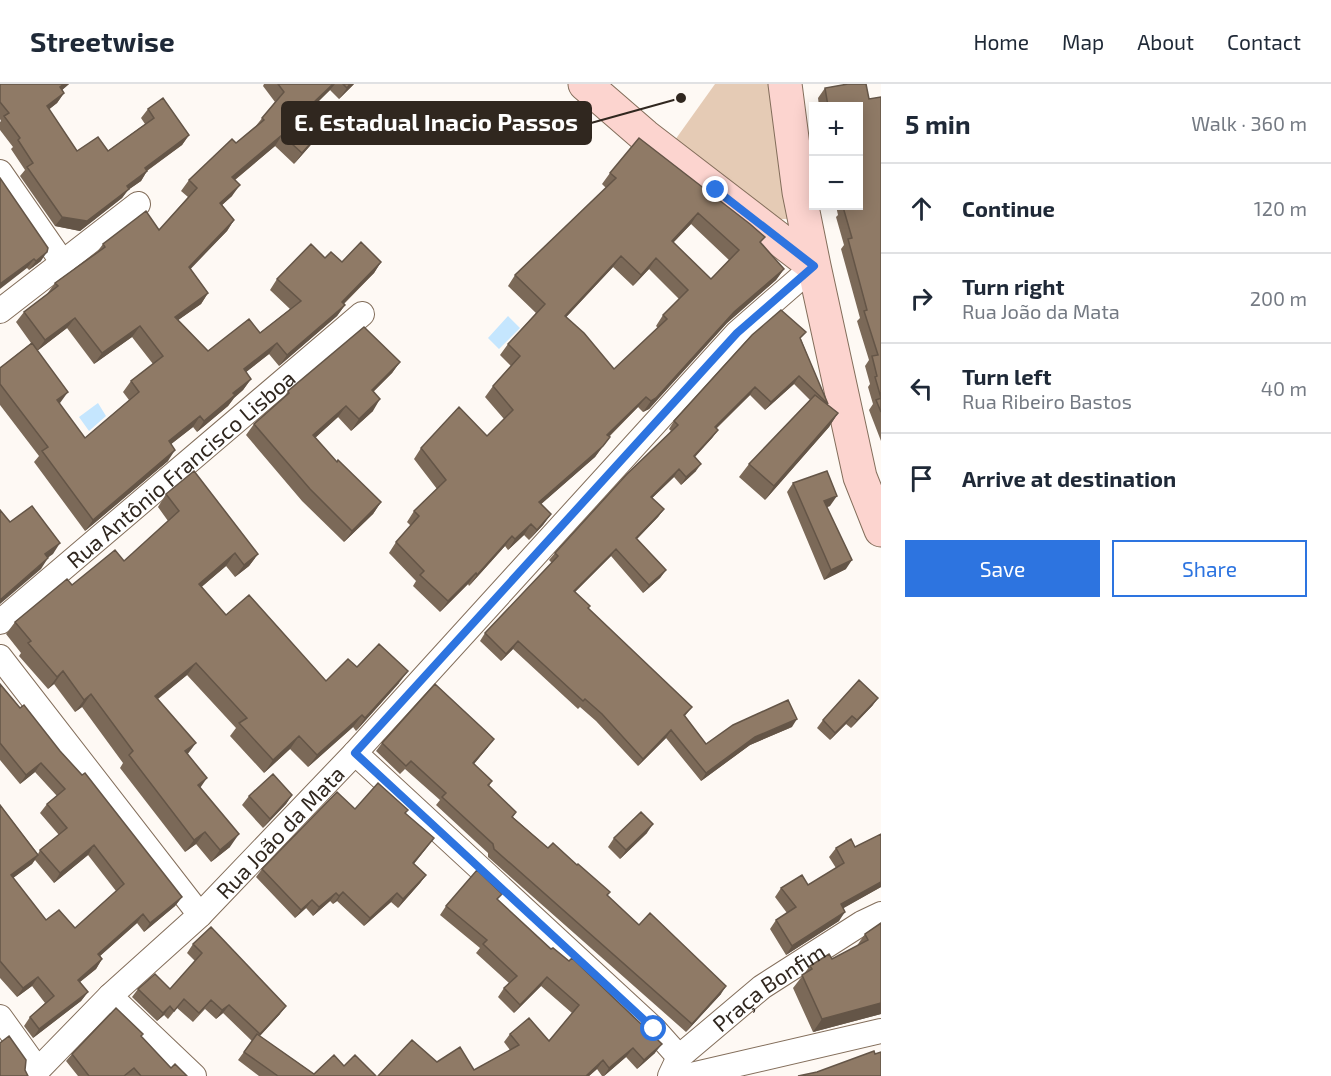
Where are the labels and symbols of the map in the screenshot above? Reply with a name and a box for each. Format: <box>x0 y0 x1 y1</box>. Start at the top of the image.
callout: E. Estadual Inacio Passos <box>282 102 591 144</box>
text: E. Estadual Inacio Passos <box>294 107 578 136</box>
route end <box>702 176 728 202</box>
street label: Rua Antônio Francisco Lisboa <box>61 364 300 573</box>
street label: Rua João da Mata <box>210 760 349 903</box>
street label: Praça Bonfim <box>707 937 830 1036</box>
route start <box>640 1015 666 1041</box>

